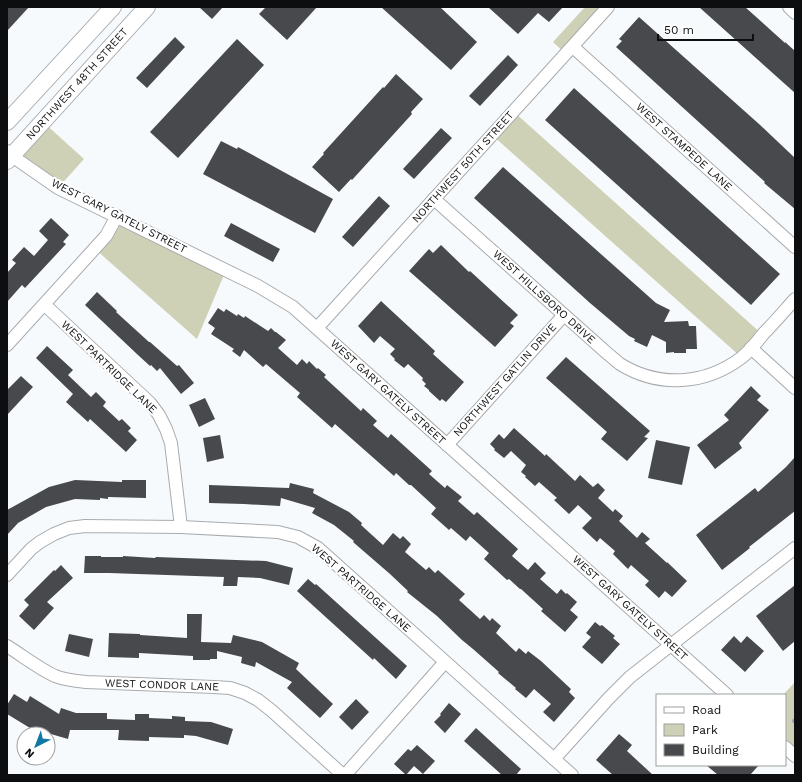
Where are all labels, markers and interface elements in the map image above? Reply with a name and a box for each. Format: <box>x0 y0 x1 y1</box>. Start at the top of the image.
scale bar <box>658 16 753 42</box>
text: 50 m <box>664 23 694 37</box>
street label: NORTHWEST 48TH STREET <box>23 25 131 143</box>
street label: WEST STAMPEDE LANE <box>633 100 735 194</box>
street label: NORTHWEST 50TH STREET <box>409 108 517 225</box>
street label: WEST GARY GATELY STREET <box>49 176 189 256</box>
street label: WEST HILLSBORO DRIVE <box>490 248 598 346</box>
street label: WEST PARTRIDGE LANE <box>59 318 159 416</box>
street label: NORTHWEST GATLIN DRIVE <box>451 321 559 439</box>
street label: WEST GARY GATELY STREET <box>328 337 449 447</box>
street label: WEST PARTRIDGE LANE <box>309 541 413 635</box>
street label: WEST GARY GATELY STREET <box>570 553 691 663</box>
street label: WEST CONDOR LANE <box>105 677 219 693</box>
legend <box>656 694 786 766</box>
text: Road <box>692 703 721 717</box>
text: Park <box>692 723 718 737</box>
north arrow <box>16 726 56 766</box>
text: Building <box>692 743 739 757</box>
text: N <box>22 746 37 761</box>

